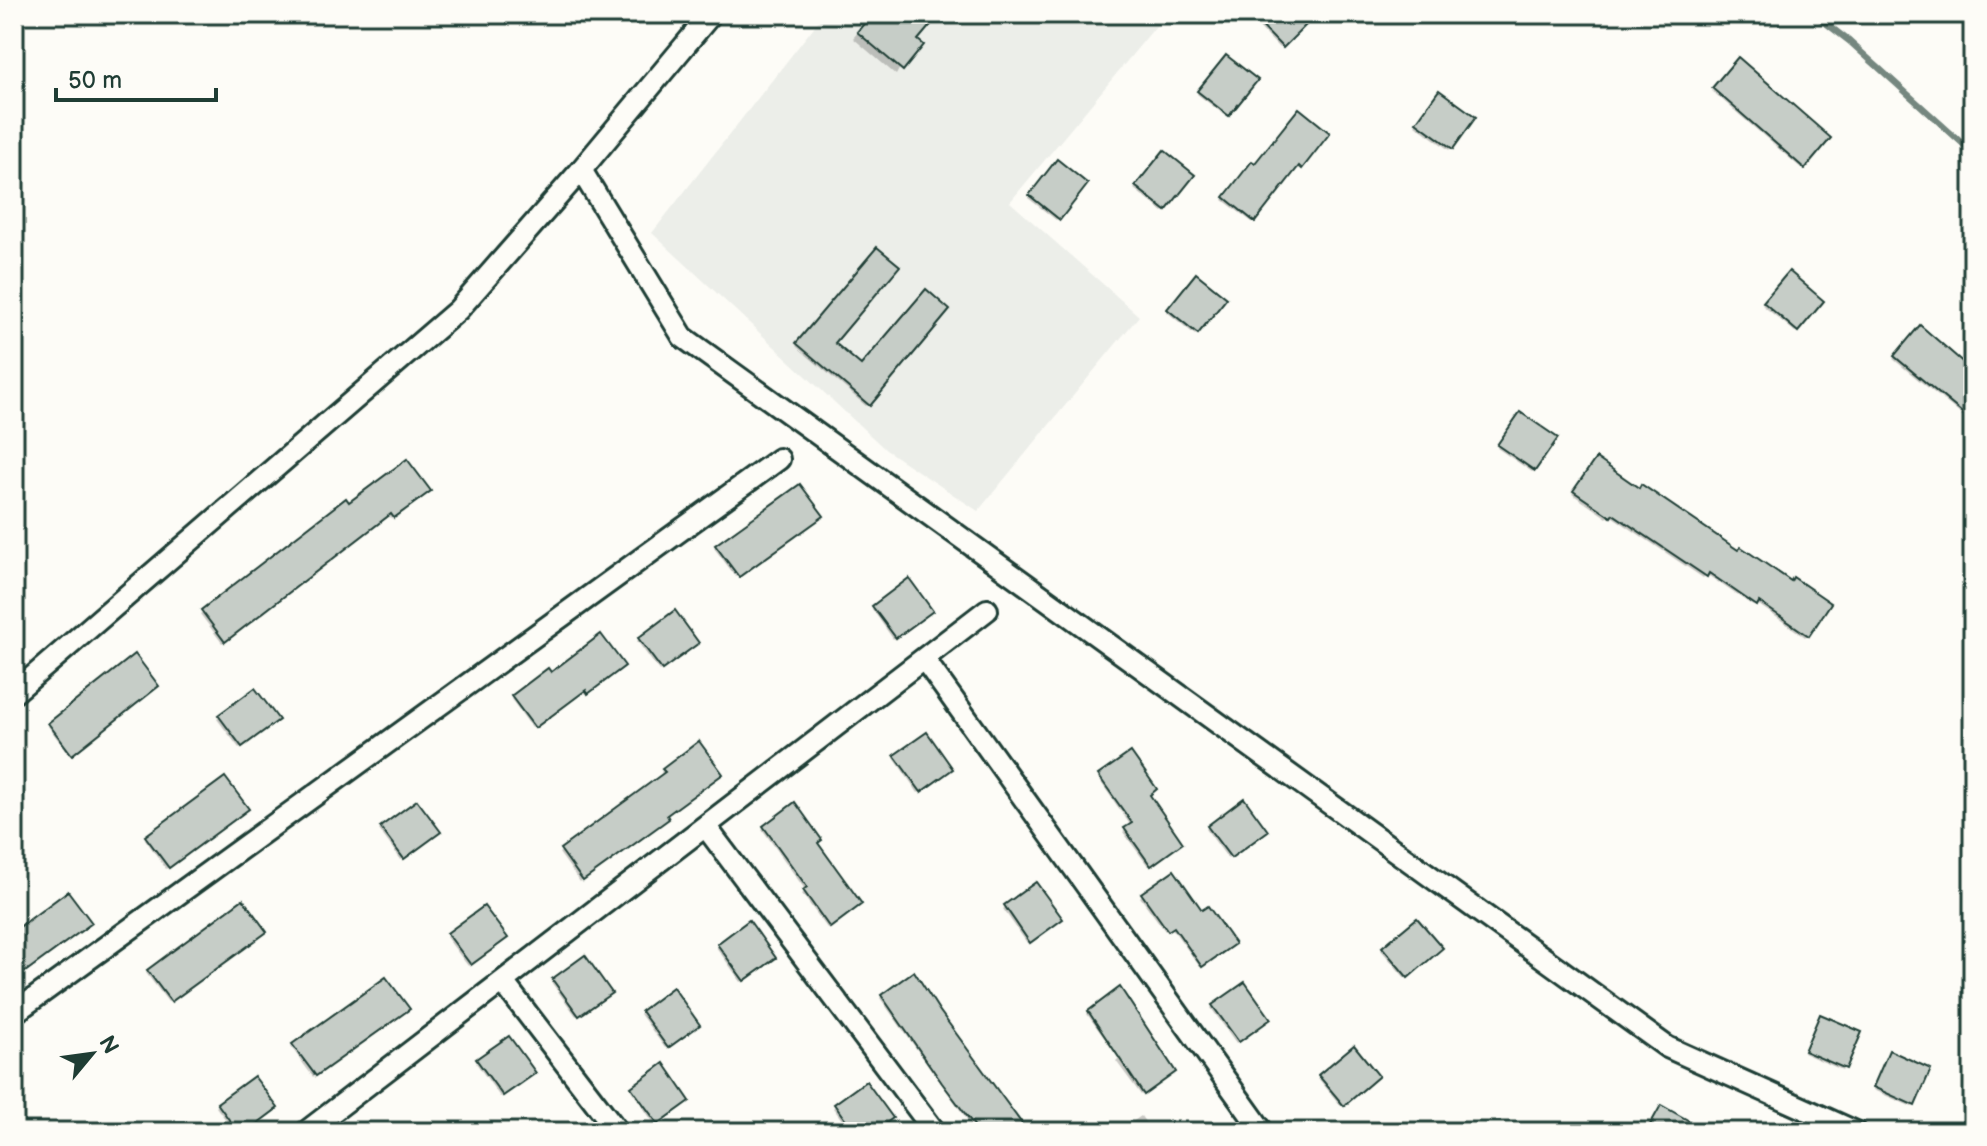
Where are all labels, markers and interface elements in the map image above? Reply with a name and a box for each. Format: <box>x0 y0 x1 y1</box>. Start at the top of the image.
scale bar <box>56 52 216 102</box>
text: 50 m <box>68 66 122 95</box>
north arrow <box>52 1014 132 1094</box>
text: N <box>92 1031 124 1059</box>

